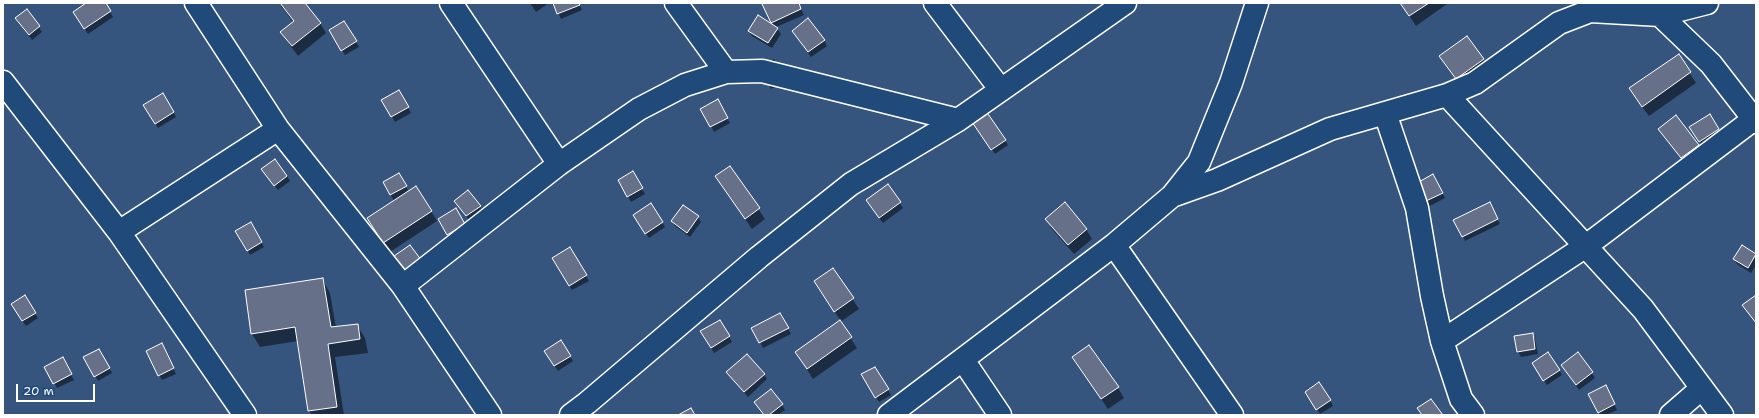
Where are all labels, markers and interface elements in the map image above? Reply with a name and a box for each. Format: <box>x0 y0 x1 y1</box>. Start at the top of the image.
scale bar <box>18 376 97 402</box>
text: 20 m <box>23 383 54 399</box>

